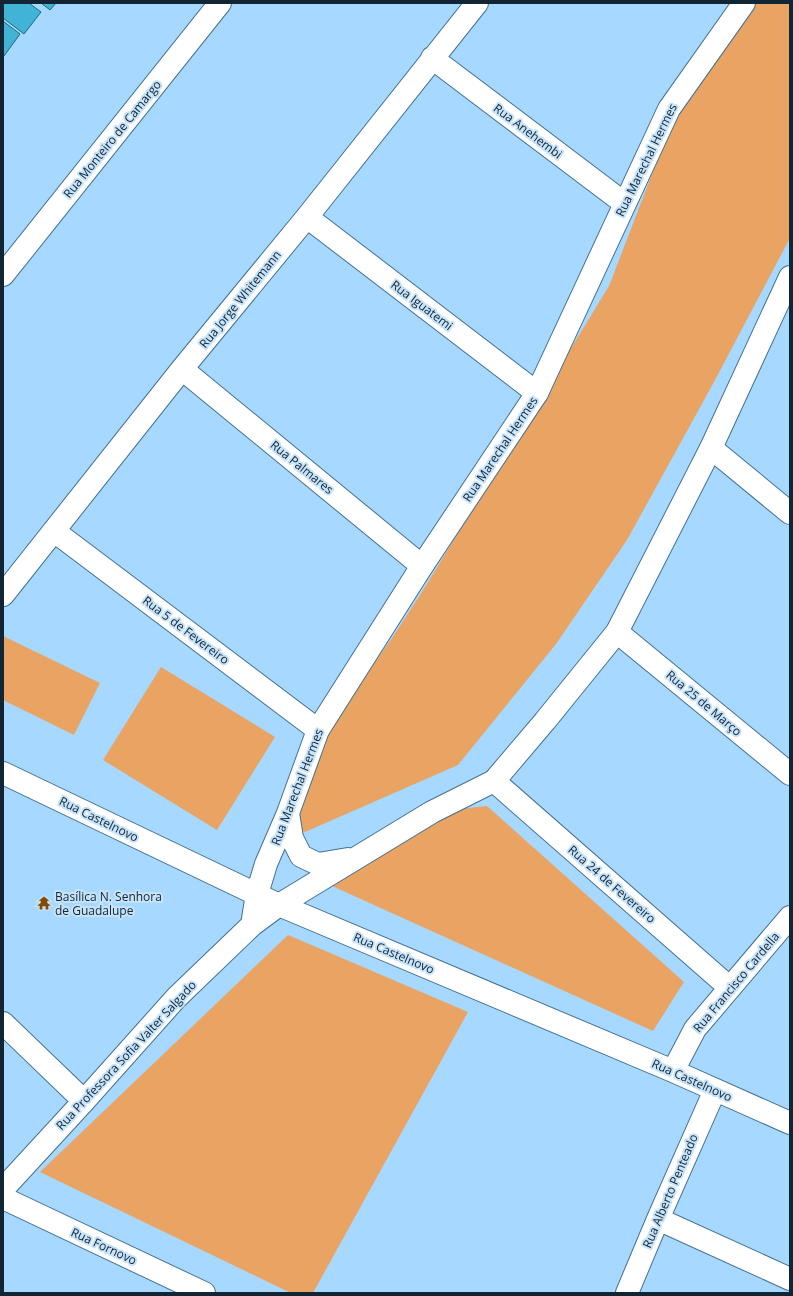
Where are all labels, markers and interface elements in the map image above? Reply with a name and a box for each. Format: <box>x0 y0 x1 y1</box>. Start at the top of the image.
street label: Rua Monteiro de Camargo <box>59 77 165 201</box>
street label: Rua Anehembi <box>490 100 566 162</box>
street label: Rua Marechal Hermes <box>611 100 681 219</box>
street label: Rua Jorge Whitemann <box>195 247 285 351</box>
street label: Rua Iguatemi <box>387 276 457 334</box>
street label: Rua Marechal Hermes <box>458 393 542 505</box>
street label: Rua Palmares <box>267 436 337 498</box>
street label: Rua 5 de Fevereiro <box>139 592 233 668</box>
street label: Rua 25 de Março <box>663 666 745 740</box>
street label: Rua Marechal Hermes <box>267 726 327 848</box>
street label: Rua Castelnovo <box>56 792 142 846</box>
street label: Rua 24 de Fevereiro <box>565 841 659 927</box>
place label: Basílica N. Senhora de Guadalupe <box>55 888 162 919</box>
temple icon: Basílica N. Senhora de Guadalupe <box>36 895 52 911</box>
street label: Rua Castelnovo <box>351 928 437 978</box>
street label: Rua Francisco Cardella <box>689 928 783 1036</box>
street label: Rua Professora Sofia Valter Salgado <box>52 977 200 1133</box>
street label: Rua Castelnovo <box>649 1055 735 1105</box>
street label: Rua Alberto Penteado <box>638 1131 702 1251</box>
street label: Rua Fornovo <box>68 1223 140 1269</box>

